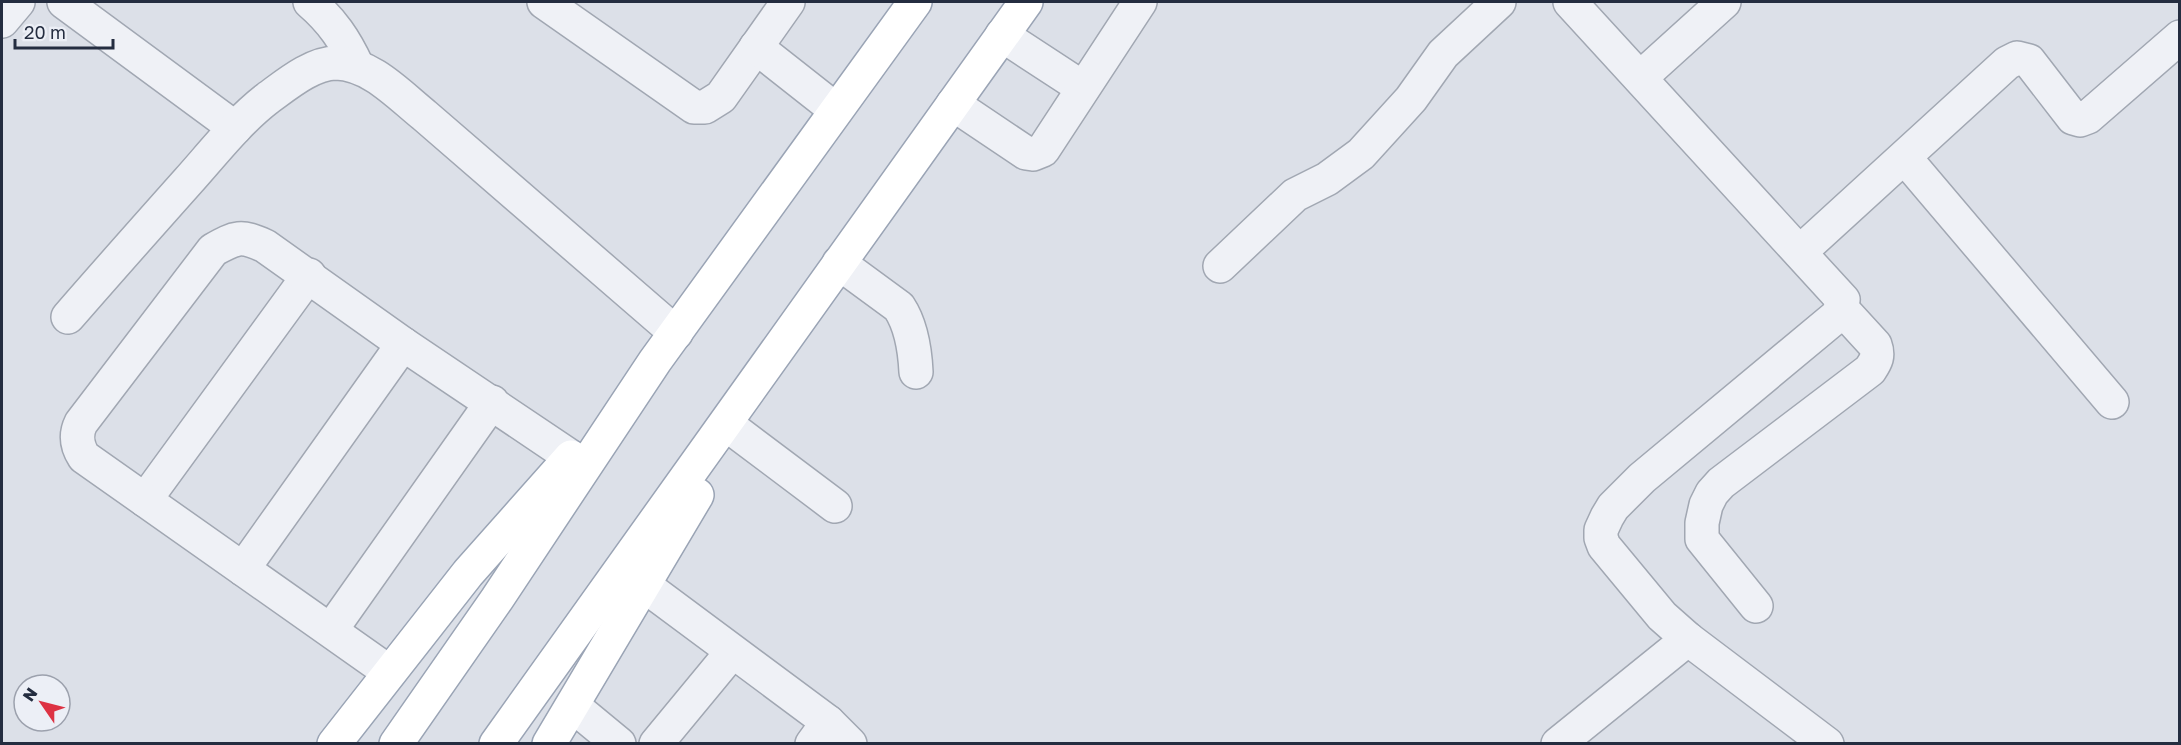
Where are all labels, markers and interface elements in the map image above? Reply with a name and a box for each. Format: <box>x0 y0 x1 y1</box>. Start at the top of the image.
scale bar <box>15 12 112 50</box>
text: 20 m <box>24 21 66 43</box>
north arrow <box>12 673 72 733</box>
text: N <box>18 684 41 705</box>

